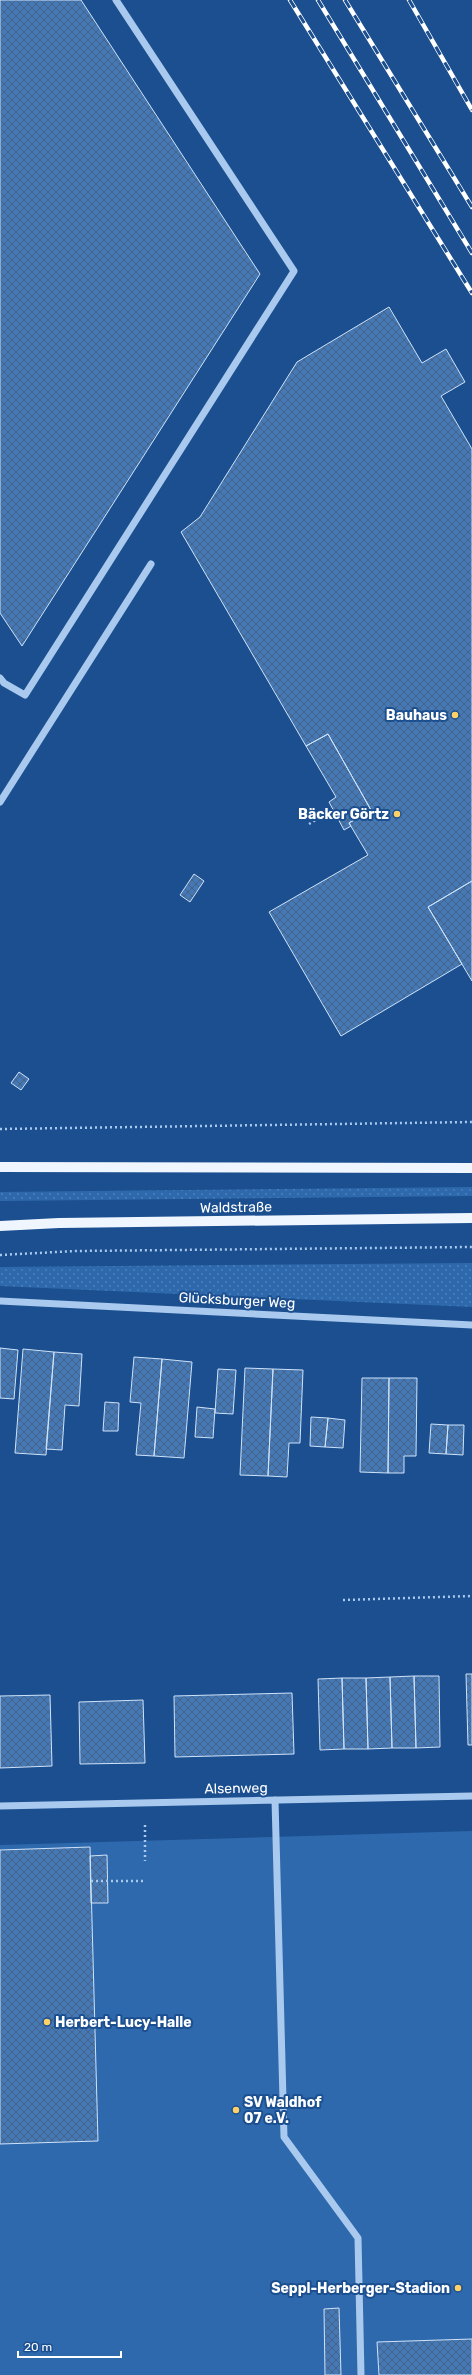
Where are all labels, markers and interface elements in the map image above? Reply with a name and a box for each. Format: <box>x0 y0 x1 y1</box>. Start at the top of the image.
place label: Bauhaus <box>386 707 447 724</box>
marker: Bauhaus <box>450 710 460 720</box>
place label: Bäcker Görtz <box>298 806 389 823</box>
marker: Bäcker Görtz <box>392 809 402 819</box>
street label: Waldstraße <box>200 1198 272 1217</box>
street label: Glücksburger Weg <box>178 1289 296 1312</box>
street label: Alsenweg <box>204 1779 268 1798</box>
place label: Herbert-Lucy-Halle <box>55 2014 192 2031</box>
marker: Herbert-Lucy-Halle <box>42 2017 52 2027</box>
place label: SV Waldhof 07 e.V. <box>244 2094 322 2127</box>
marker: SV Waldhof 07 e.V. <box>231 2105 241 2115</box>
place label: Seppl-Herberger-Stadion <box>271 2280 450 2297</box>
marker: Seppl-Herberger-Stadion <box>453 2283 463 2293</box>
scale bar <box>18 2333 121 2359</box>
text: 20 m <box>24 2340 52 2354</box>

